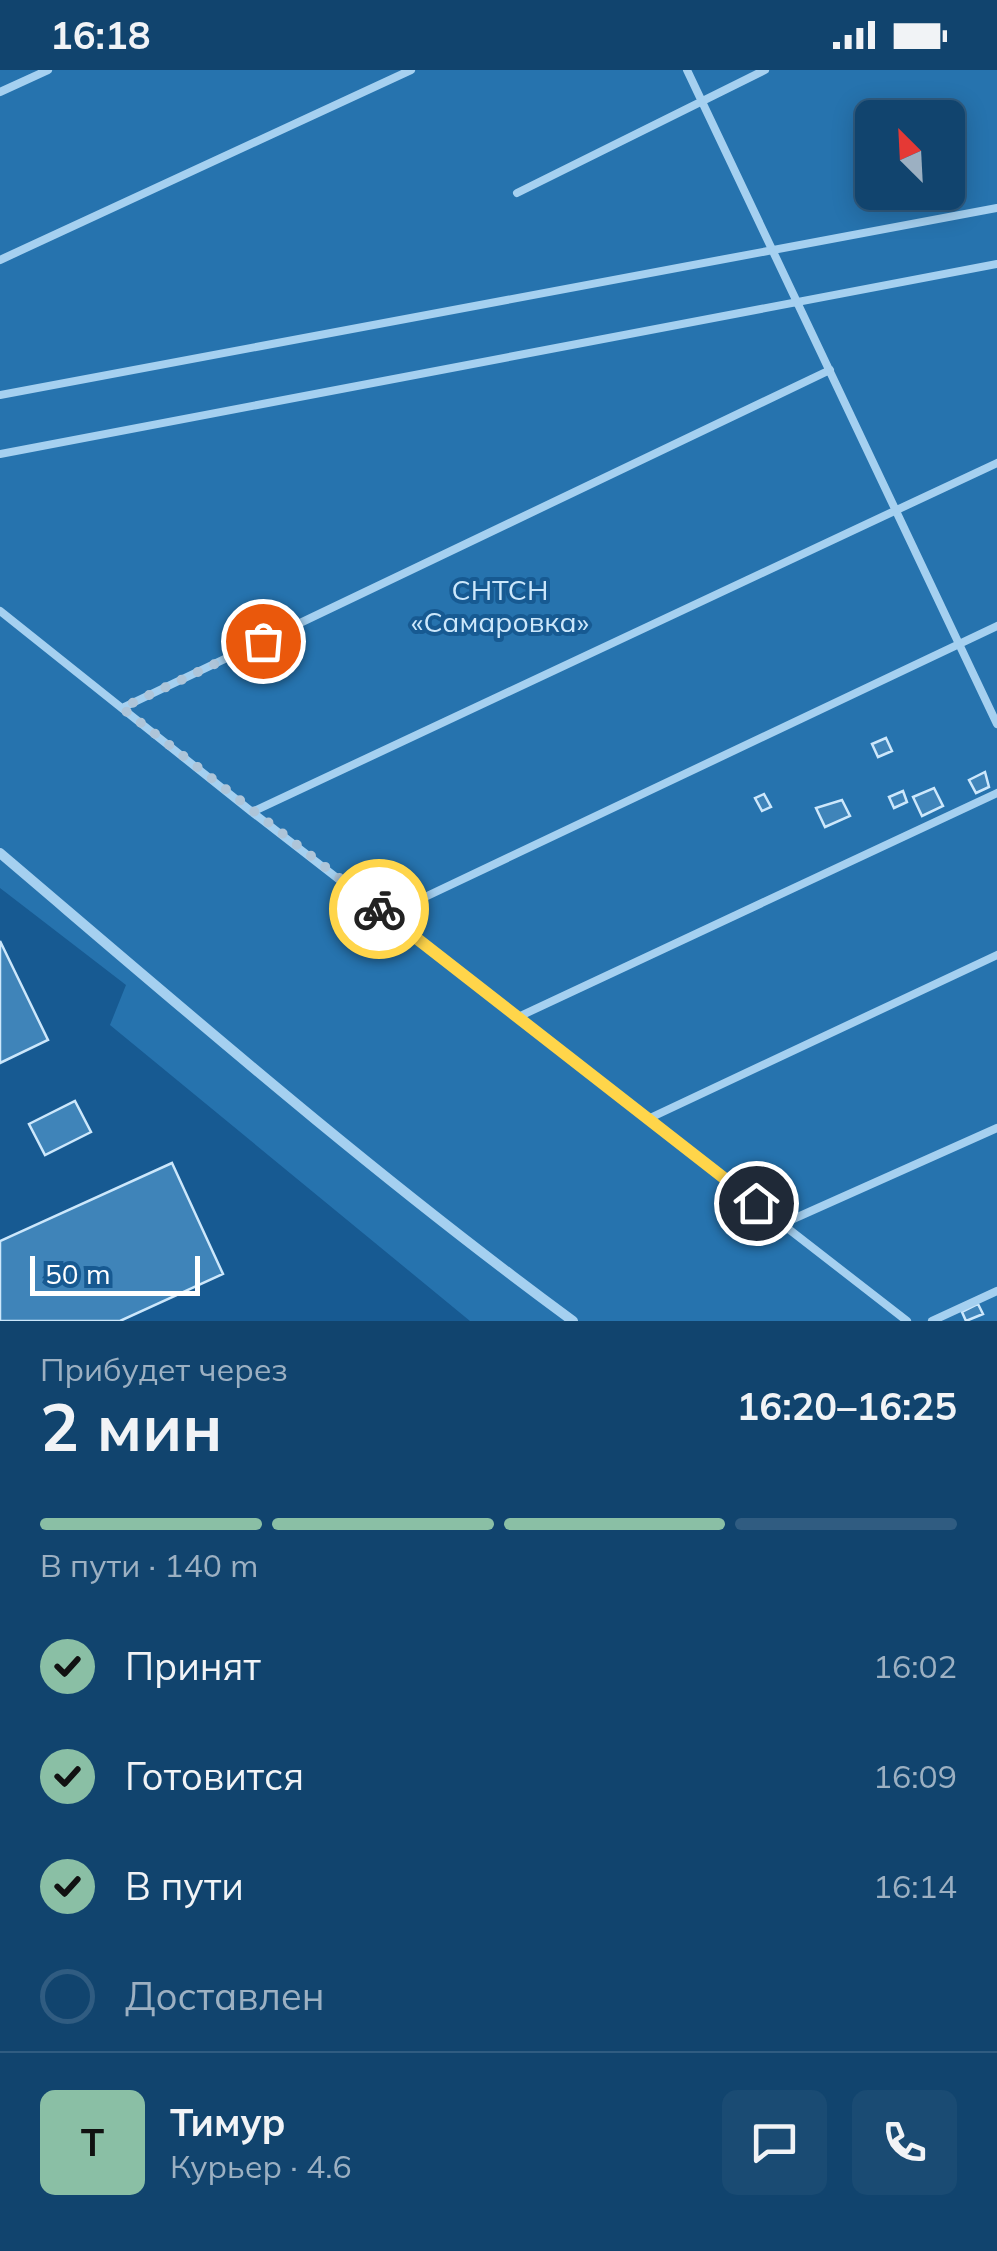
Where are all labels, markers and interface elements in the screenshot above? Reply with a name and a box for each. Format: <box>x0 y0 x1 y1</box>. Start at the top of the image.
text: 16:18 <box>50 11 151 59</box>
north arrow <box>855 100 965 210</box>
map controls <box>855 100 965 210</box>
park label: СНТСН «Самаровка» <box>411 572 589 639</box>
pin <box>221 599 306 684</box>
icon: bag <box>236 614 291 669</box>
courier <box>329 859 429 959</box>
icon: bike <box>352 882 407 937</box>
pin <box>714 1161 799 1246</box>
icon: home <box>729 1176 784 1231</box>
scale bar <box>30 1251 200 1296</box>
text: 50 m <box>45 1256 111 1291</box>
text: Прибудет через <box>40 1349 288 1389</box>
text: 16:20–16:25 <box>737 1382 957 1430</box>
text: 2 мин <box>40 1386 222 1467</box>
text: В пути · 140 m <box>40 1545 258 1585</box>
icon: check <box>40 1639 95 1694</box>
text: Принят <box>125 1642 261 1690</box>
text: 16:02 <box>873 1646 957 1686</box>
icon: check <box>40 1749 95 1804</box>
text: Готовится <box>125 1752 304 1800</box>
text: 16:09 <box>873 1756 957 1796</box>
icon: check <box>40 1859 95 1914</box>
text: В пути <box>125 1862 244 1910</box>
text: 16:14 <box>873 1866 957 1906</box>
text: Доставлен <box>125 1972 325 2020</box>
button: chat <box>722 2090 827 2195</box>
button: phone <box>852 2090 957 2195</box>
text: Тимур <box>170 2098 286 2146</box>
text: Т <box>81 2118 104 2166</box>
text: Курьер · 4.6 <box>170 2146 352 2186</box>

